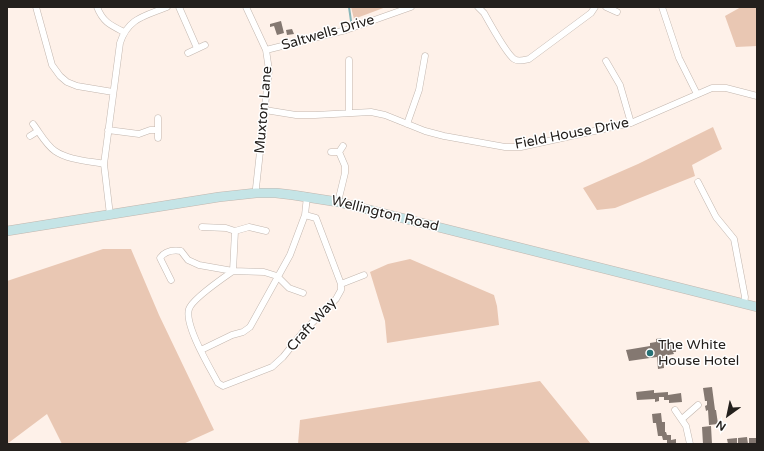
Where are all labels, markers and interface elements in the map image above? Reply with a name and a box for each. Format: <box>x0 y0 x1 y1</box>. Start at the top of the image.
street label: Saltwells Drive <box>280 12 376 54</box>
street label: Muxton Lane <box>252 66 276 154</box>
street label: Field House Drive <box>514 115 630 153</box>
street label: Wellington Road <box>329 192 441 236</box>
street label: Craft Way <box>284 295 340 355</box>
place label: The White House Hotel <box>658 337 739 370</box>
marker: The White House Hotel <box>645 348 655 358</box>
north arrow <box>708 395 748 435</box>
text: N <box>714 418 728 433</box>

